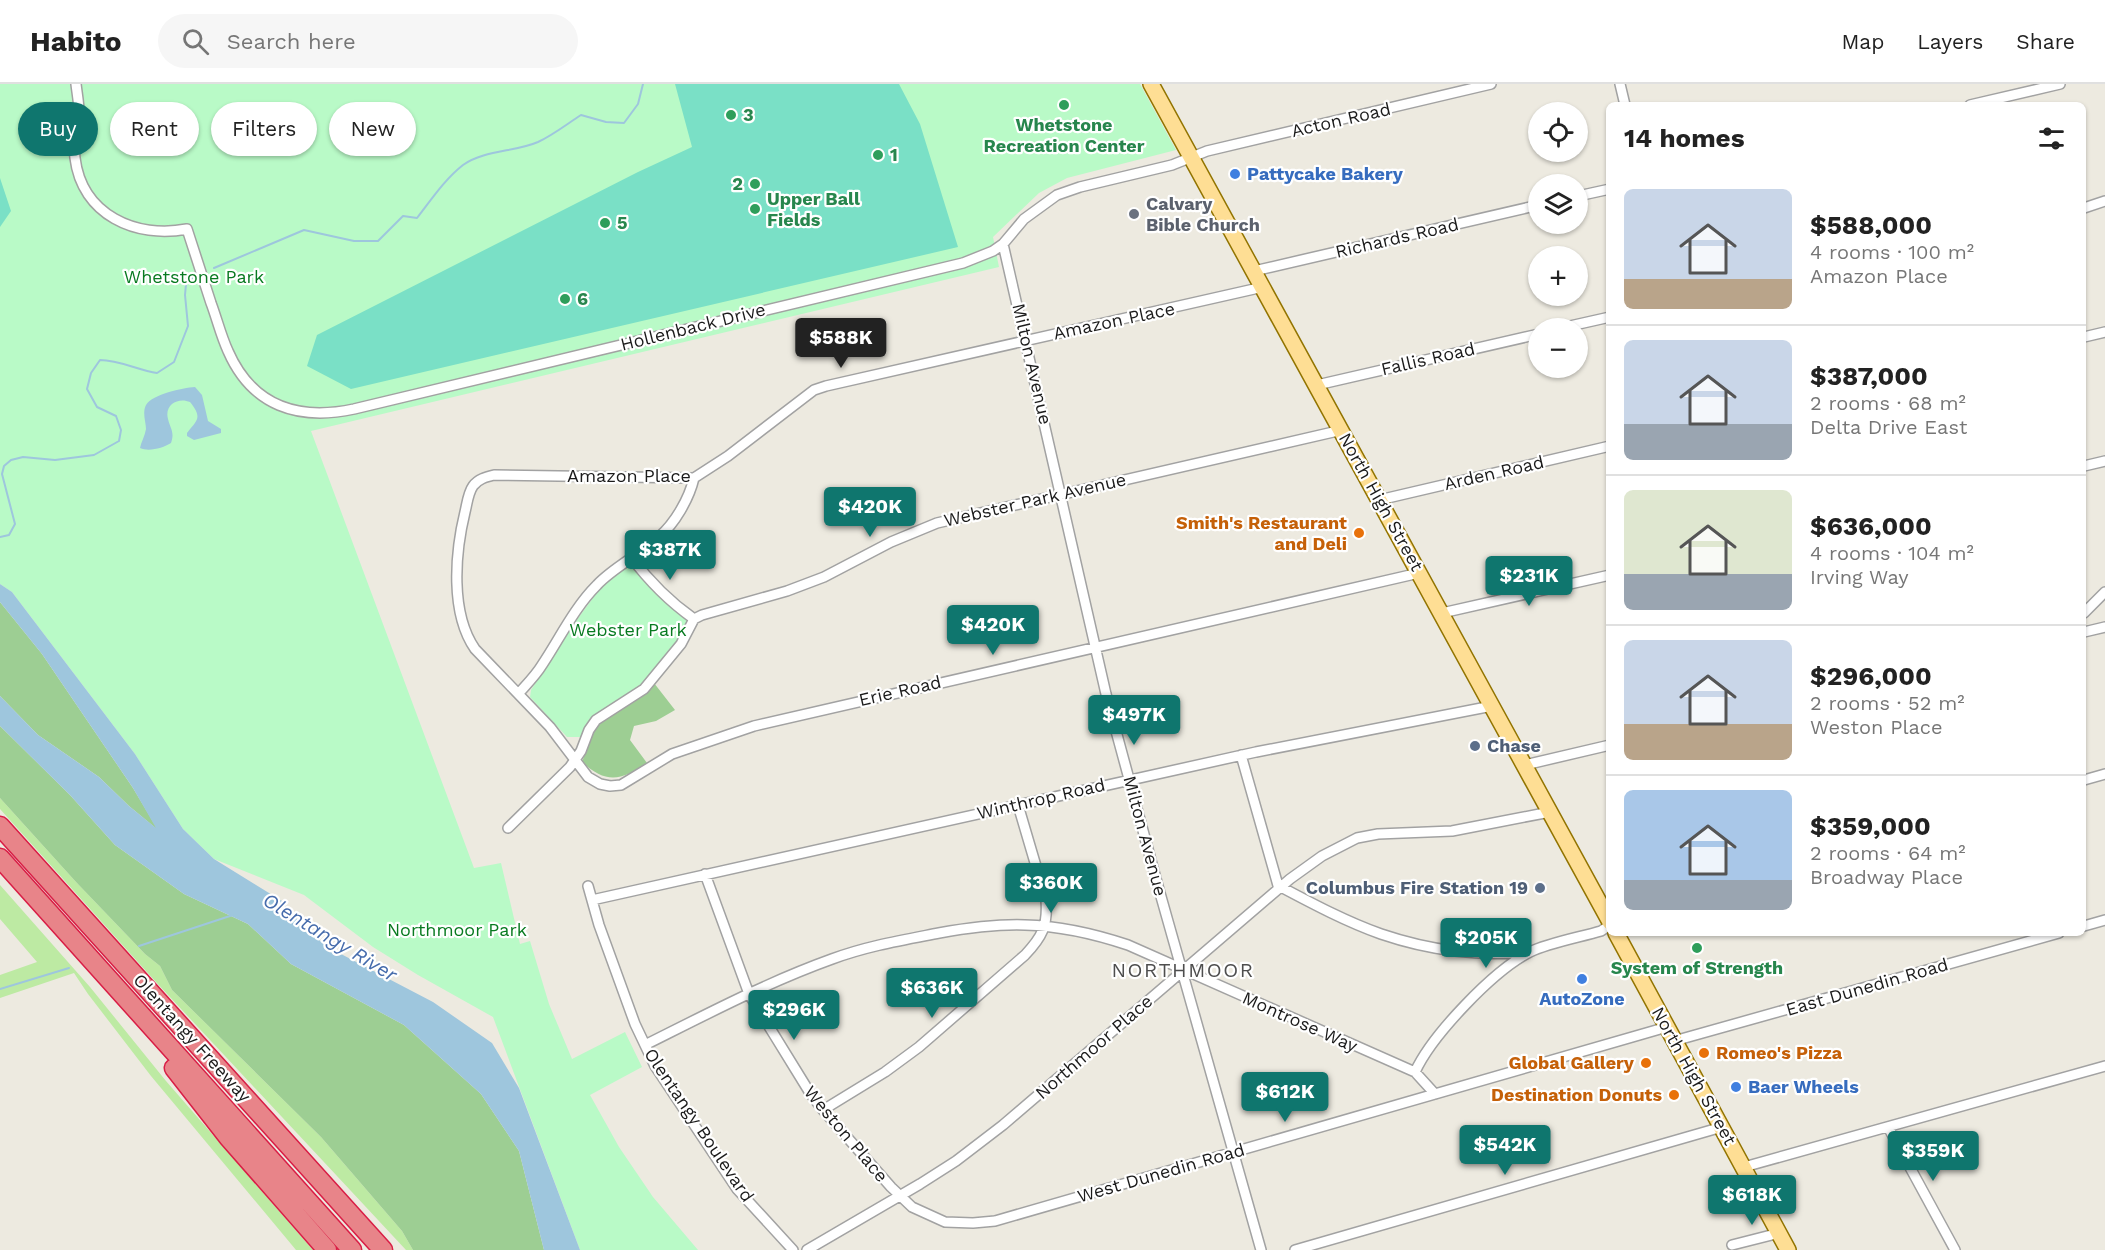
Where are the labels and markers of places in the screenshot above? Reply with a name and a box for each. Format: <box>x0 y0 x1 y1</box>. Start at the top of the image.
marker: Whetstone Recreation Center <box>1057 98 1071 112</box>
place label: 3 <box>743 104 754 125</box>
marker: 3 <box>724 108 738 122</box>
place label: Whetstone Recreation Center <box>983 114 1145 156</box>
place label: 1 <box>890 144 898 165</box>
marker: 1 <box>871 148 885 162</box>
place label: Pattycake Bakery <box>1247 163 1404 184</box>
marker: Pattycake Bakery <box>1228 167 1242 181</box>
place label: 2 <box>732 173 743 194</box>
marker: 2 <box>748 177 762 191</box>
place label: Upper Ball Fields <box>767 188 860 230</box>
place label: Calvary Bible Church <box>1146 193 1260 235</box>
marker: Upper Ball Fields <box>748 202 762 216</box>
marker: Calvary Bible Church <box>1127 207 1141 221</box>
place label: 5 <box>617 212 628 233</box>
marker: 5 <box>598 216 612 230</box>
place label: 6 <box>577 288 588 309</box>
marker: 6 <box>558 292 572 306</box>
pin: $588K <box>799 318 883 369</box>
pin: $420K <box>828 487 912 538</box>
place label: Smith's Restaurant and Deli <box>1176 512 1347 554</box>
marker: Smith's Restaurant and Deli <box>1352 526 1366 540</box>
pin: $387K <box>628 530 712 581</box>
pin: $231K <box>1487 556 1571 607</box>
pin: $420K <box>951 605 1035 656</box>
pin: $497K <box>1092 695 1176 746</box>
place label: Chase <box>1487 735 1541 756</box>
marker: Chase <box>1468 739 1482 753</box>
pin: $360K <box>1009 863 1093 914</box>
place label: Columbus Fire Station 19 <box>1306 877 1528 898</box>
marker: Columbus Fire Station 19 <box>1533 881 1547 895</box>
pin: $205K <box>1444 918 1528 969</box>
marker: System of Strength <box>1690 941 1704 955</box>
place label: System of Strength <box>1611 957 1783 978</box>
pin: $636K <box>890 968 974 1019</box>
marker: AutoZone <box>1575 972 1589 986</box>
place label: AutoZone <box>1539 988 1625 1009</box>
pin: $296K <box>752 990 836 1041</box>
place label: Romeo's Pizza <box>1716 1042 1843 1063</box>
marker: Romeo's Pizza <box>1697 1046 1711 1060</box>
place label: Global Gallery <box>1508 1052 1635 1073</box>
marker: Global Gallery <box>1639 1056 1653 1070</box>
pin: $612K <box>1243 1072 1327 1123</box>
place label: Baer Wheels <box>1748 1076 1859 1097</box>
marker: Baer Wheels <box>1729 1080 1743 1094</box>
place label: Destination Donuts <box>1491 1084 1662 1105</box>
marker: Destination Donuts <box>1667 1088 1681 1102</box>
pin: $542K <box>1463 1125 1547 1176</box>
pin: $359K <box>1891 1131 1975 1182</box>
pin: $618K <box>1710 1175 1794 1226</box>

